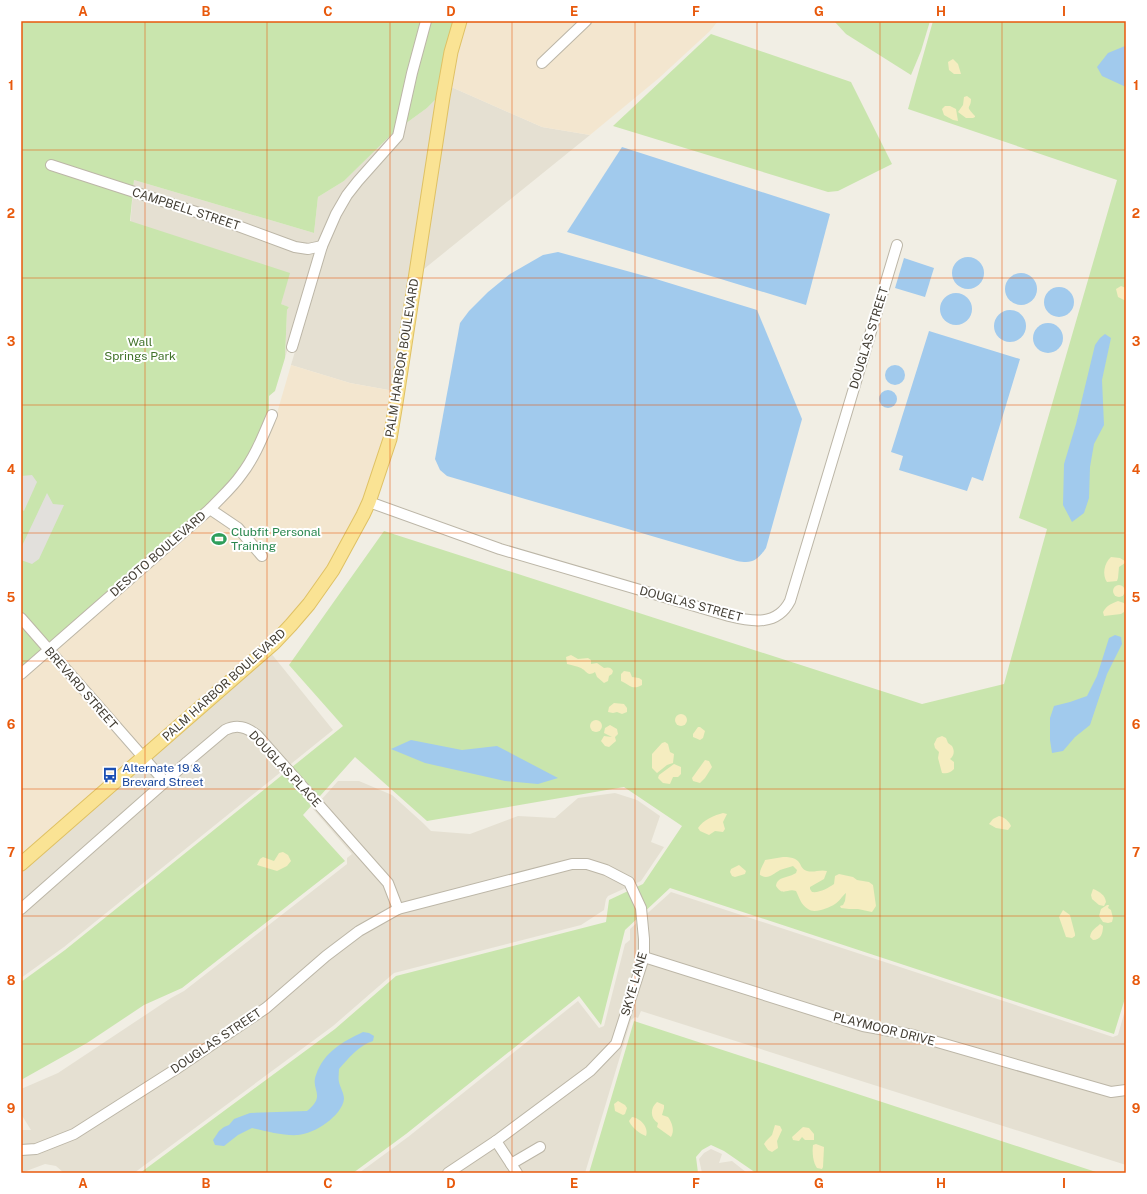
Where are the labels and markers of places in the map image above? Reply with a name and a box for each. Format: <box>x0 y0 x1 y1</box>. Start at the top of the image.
place label: Clubfit Personal Training <box>231 525 321 553</box>
sports icon: Clubfit Personal Training <box>210 530 228 548</box>
place label: Alternate 19 & Brevard Street <box>122 761 204 789</box>
bus stop icon: Alternate 19 & Brevard Street <box>101 766 119 784</box>

